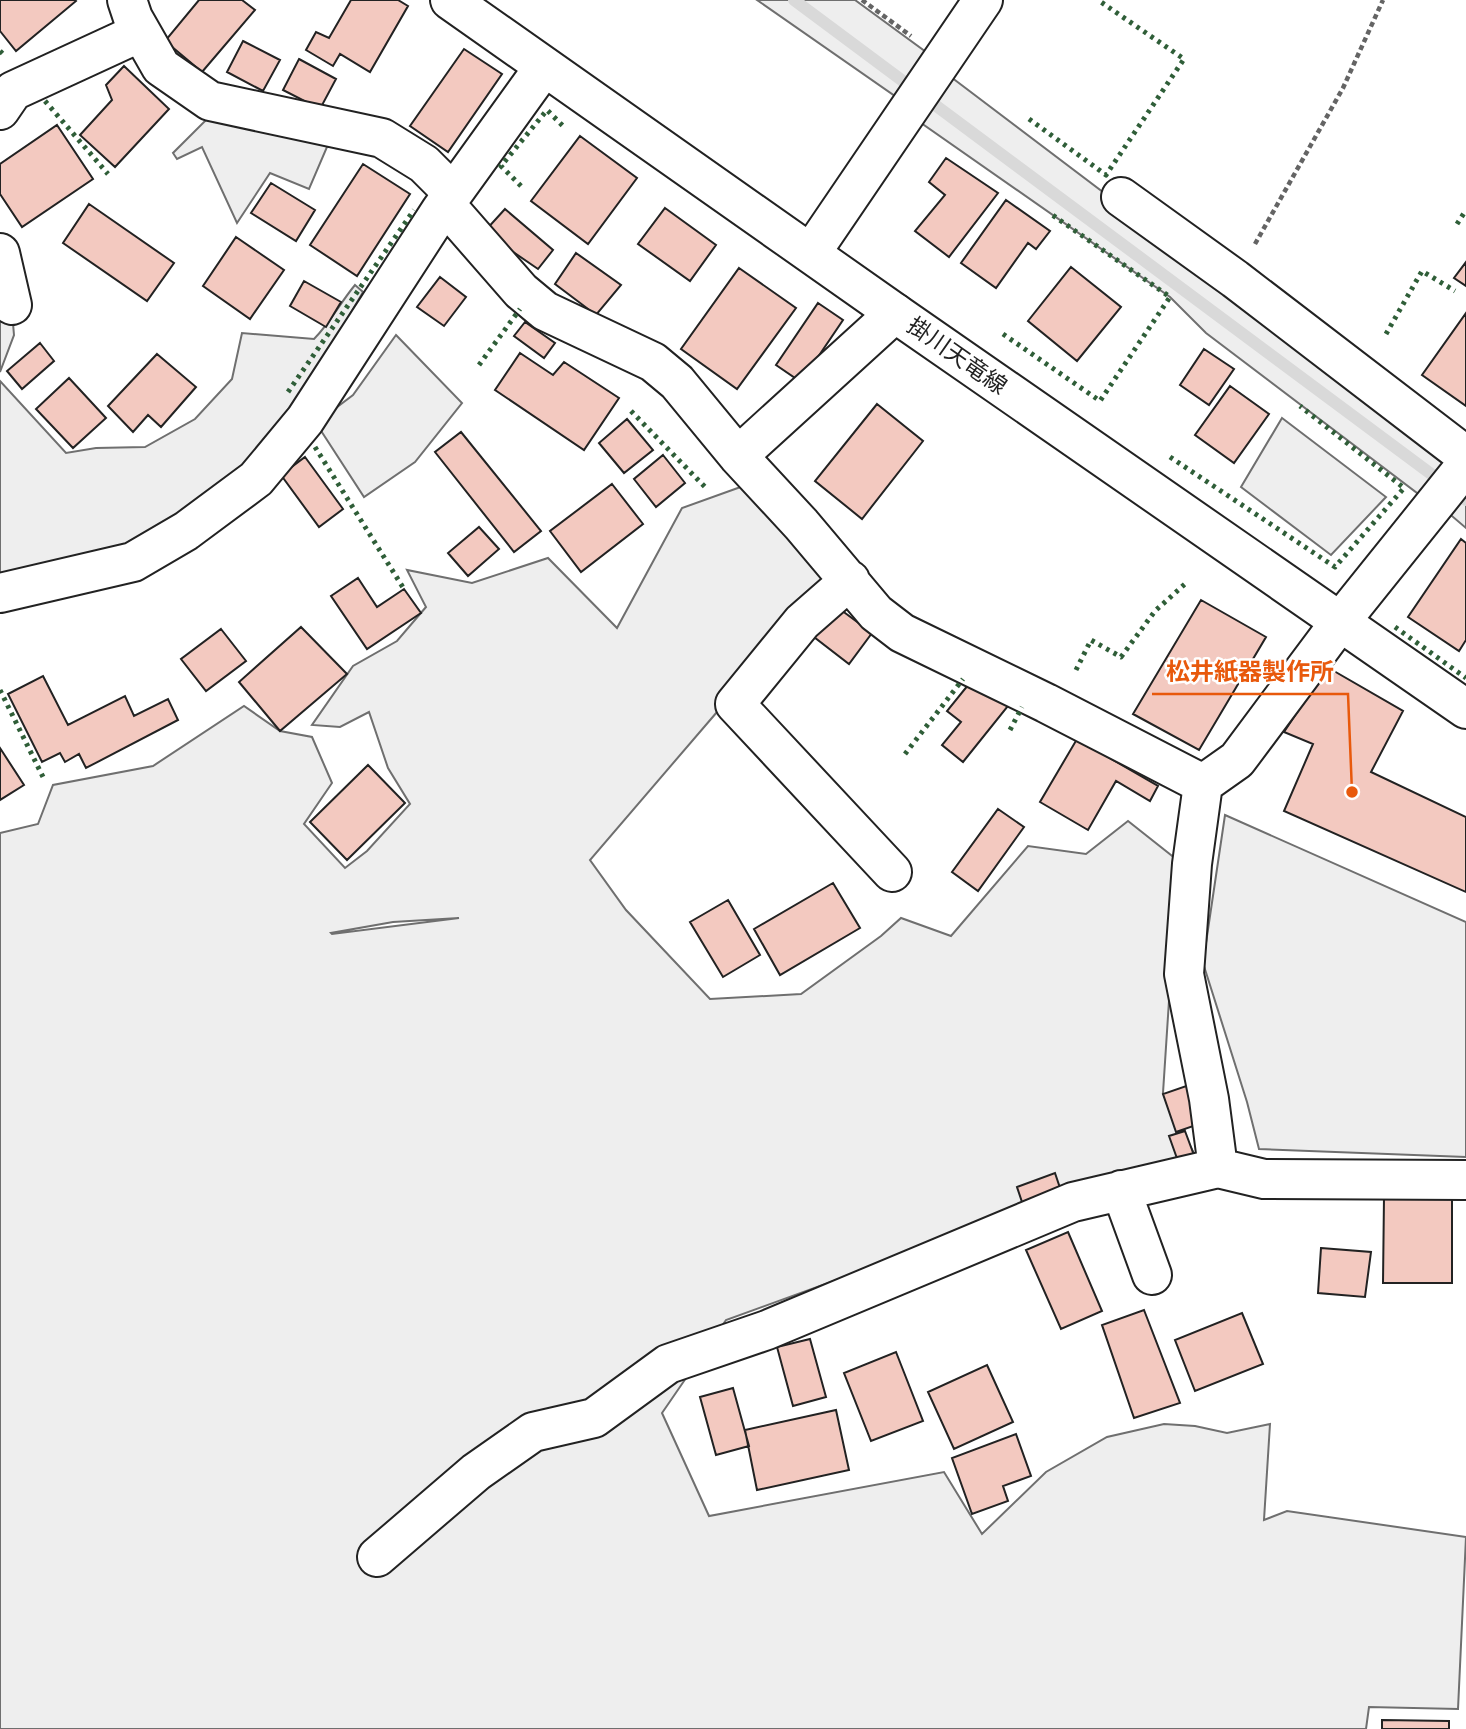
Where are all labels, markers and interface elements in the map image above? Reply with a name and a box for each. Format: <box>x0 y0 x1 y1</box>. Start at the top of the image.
street label: 掛川天竜線 <box>901 310 1013 402</box>
callout: 松井紙器製作所 <box>1152 649 1348 694</box>
text: 松井紙器製作所 <box>1166 656 1334 688</box>

